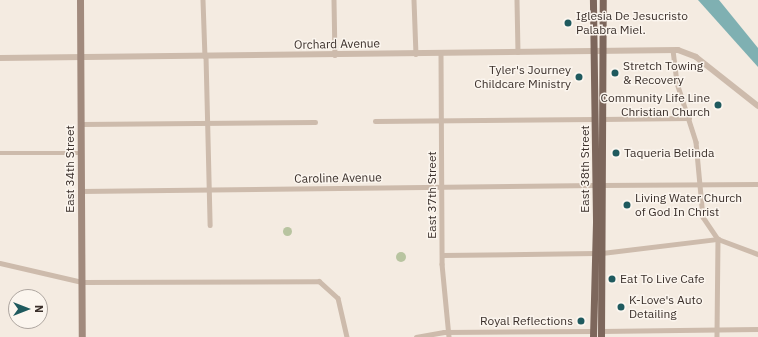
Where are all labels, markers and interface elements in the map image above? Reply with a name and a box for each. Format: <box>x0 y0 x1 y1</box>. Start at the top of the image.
place label: Iglesia De Jesucristo Palabra Miel. <box>576 9 688 37</box>
marker: Iglesia De Jesucristo Palabra Miel. <box>563 18 573 28</box>
street label: Orchard Avenue <box>294 36 380 52</box>
place label: Stretch Towing & Recovery <box>623 59 703 87</box>
place label: Tyler's Journey Childcare Ministry <box>474 63 571 91</box>
marker: Stretch Towing & Recovery <box>610 68 620 78</box>
marker: Tyler's Journey Childcare Ministry <box>574 72 584 82</box>
place label: Community Life Line Christian Church <box>601 91 710 119</box>
marker: Community Life Line Christian Church <box>713 100 723 110</box>
street label: East 34th Street <box>63 125 77 213</box>
street label: East 38th Street <box>578 125 592 213</box>
place label: Taqueria Belinda <box>624 146 714 160</box>
marker: Taqueria Belinda <box>611 148 621 158</box>
street label: East 37th Street <box>425 151 439 239</box>
street label: Caroline Avenue <box>294 170 382 186</box>
place label: Living Water Church of God In Christ <box>635 191 742 219</box>
marker: Living Water Church of God In Christ <box>622 200 632 210</box>
place label: Eat To Live Cafe <box>620 272 705 286</box>
marker: Eat To Live Cafe <box>607 274 617 284</box>
north arrow <box>8 289 48 329</box>
place label: K-Love's Auto Detailing <box>629 293 702 321</box>
marker: K-Love's Auto Detailing <box>616 302 626 312</box>
text: N <box>32 305 46 313</box>
place label: Royal Reflections <box>480 314 573 328</box>
marker: Royal Reflections <box>576 316 586 326</box>

